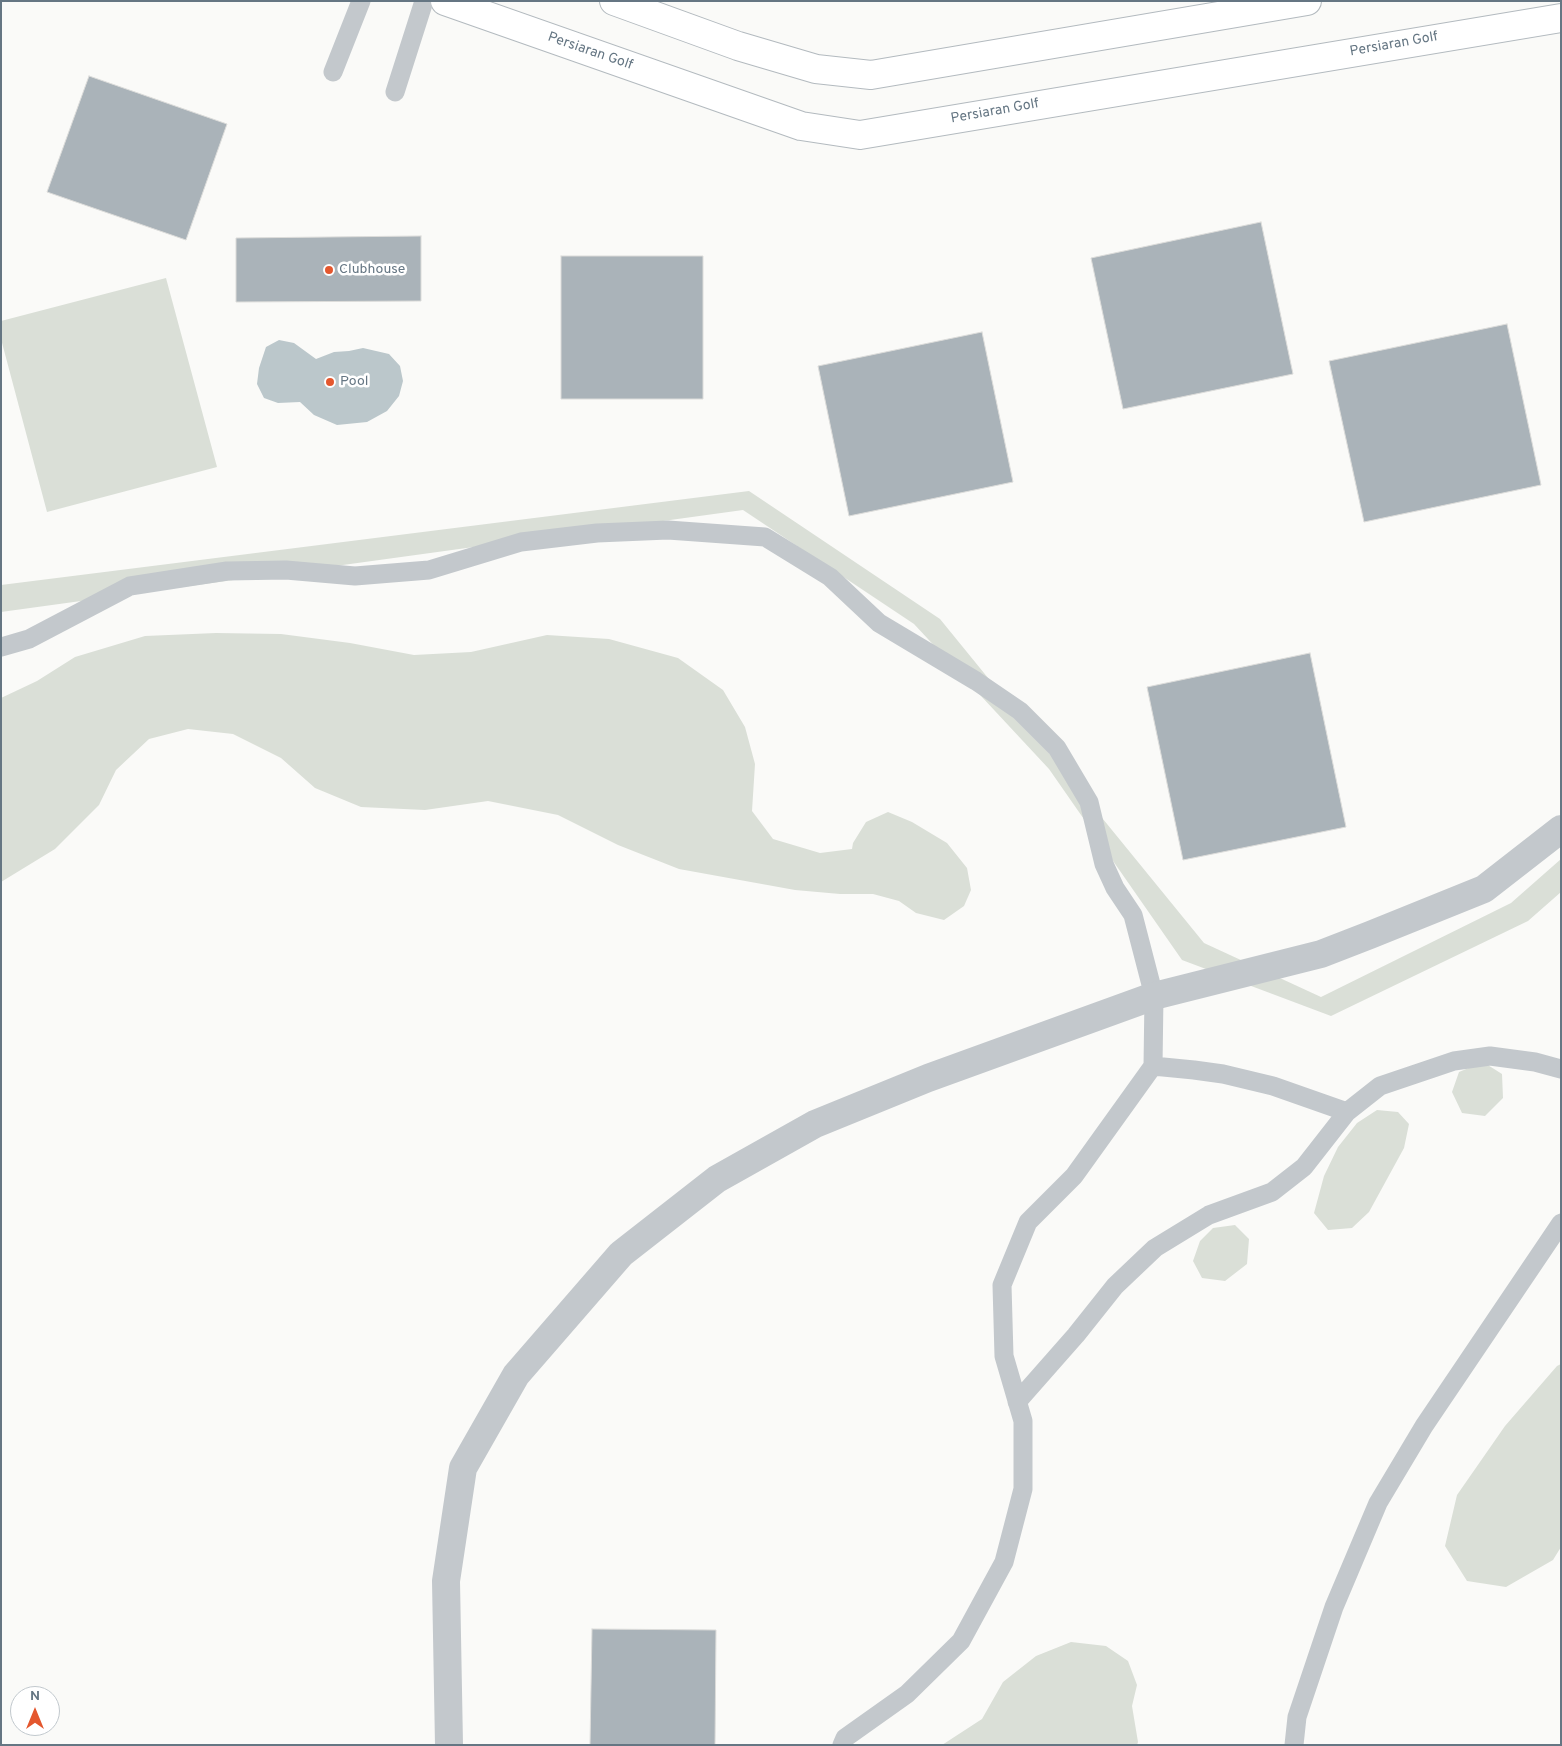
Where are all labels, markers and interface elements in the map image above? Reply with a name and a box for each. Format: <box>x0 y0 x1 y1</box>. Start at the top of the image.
street label: Persiaran Golf <box>1349 29 1439 61</box>
street label: Persiaran Golf <box>545 30 635 74</box>
street label: Persiaran Golf <box>950 96 1040 128</box>
place label: Clubhouse <box>339 262 405 278</box>
marker: Clubhouse <box>323 264 335 276</box>
place label: Pool <box>340 374 368 390</box>
marker: Pool <box>324 376 336 388</box>
north arrow <box>10 1686 60 1736</box>
text: N <box>30 1688 40 1705</box>

